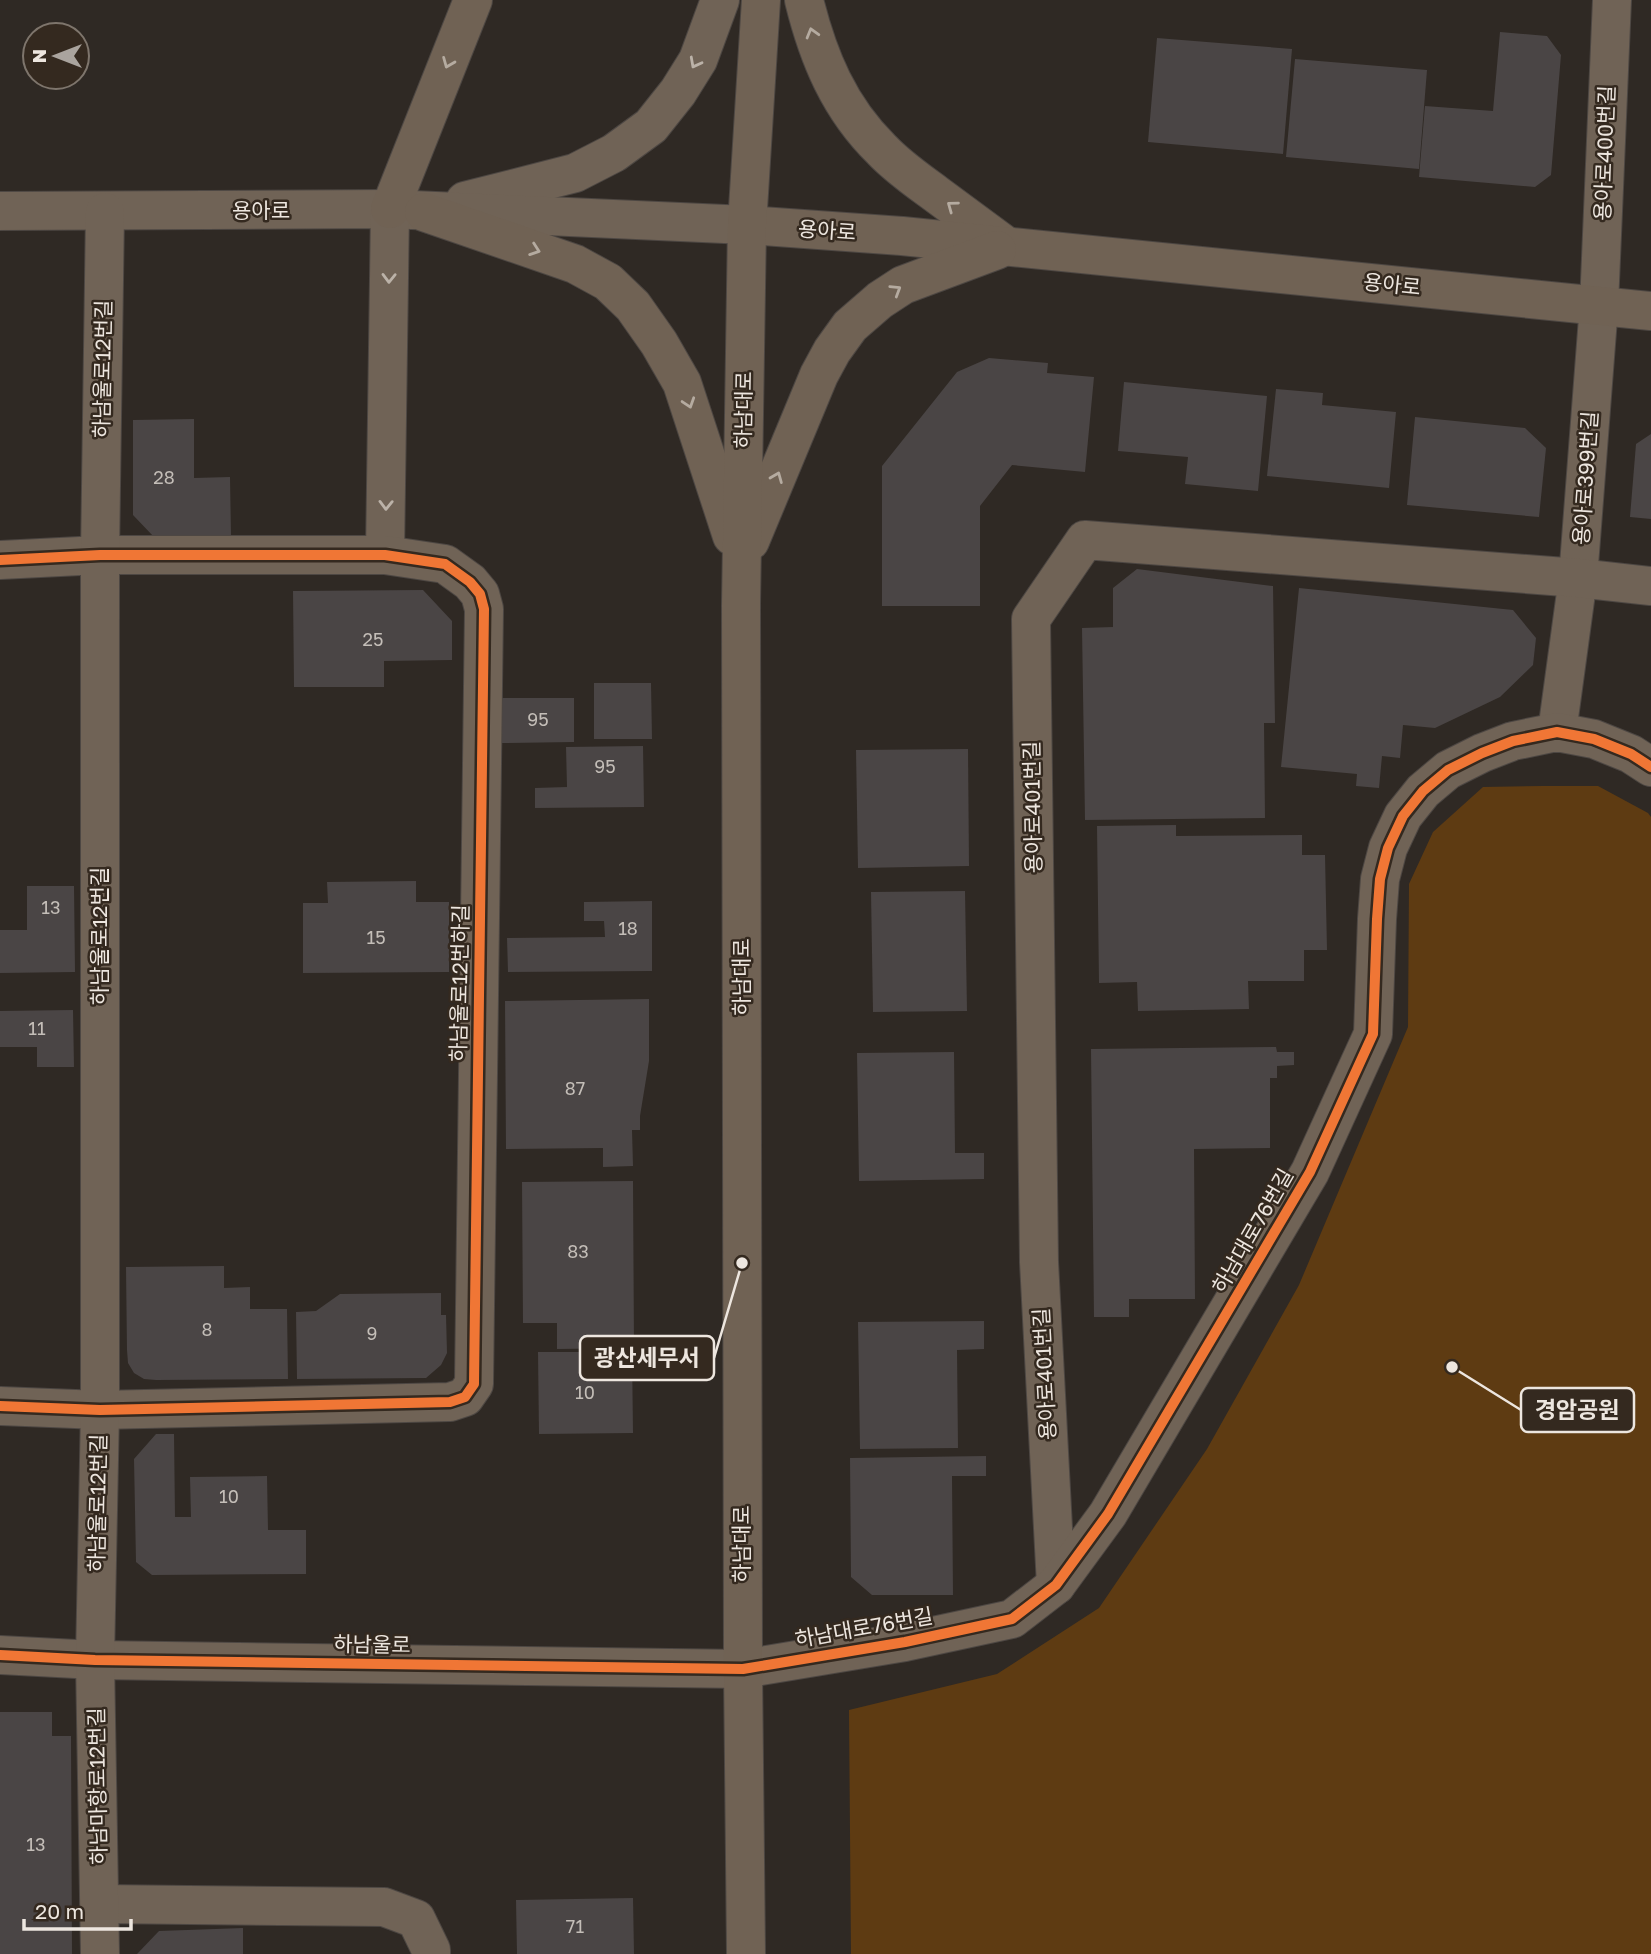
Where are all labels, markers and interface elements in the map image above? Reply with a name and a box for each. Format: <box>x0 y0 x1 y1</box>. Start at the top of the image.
north arrow <box>21 21 91 91</box>
one-way arrow <box>806 27 821 39</box>
text: N <box>27 49 50 63</box>
one-way arrow <box>689 56 703 68</box>
one-way arrow <box>443 57 457 69</box>
street label: 용아로400번길 <box>1589 85 1619 221</box>
street label: 용아로 <box>232 197 290 223</box>
one-way arrow <box>947 202 960 214</box>
street label: 용아로 <box>797 215 857 245</box>
one-way arrow <box>528 242 541 256</box>
street label: 용아로 <box>1362 268 1422 300</box>
one-way arrow <box>381 273 397 283</box>
one-way arrow <box>889 285 902 298</box>
street label: 하남울로12번길 <box>88 300 116 438</box>
street label: 하남대로 <box>729 371 757 449</box>
one-way arrow <box>681 396 695 409</box>
street label: 용아로399번길 <box>1567 410 1603 546</box>
house number: 28 <box>153 466 175 488</box>
one-way arrow <box>769 472 783 484</box>
one-way arrow <box>378 500 394 511</box>
house number: 25 <box>363 628 383 650</box>
house number: 95 <box>527 708 549 730</box>
street label: 용아로401번길 <box>1018 740 1046 874</box>
house number: 95 <box>594 755 616 777</box>
street label: 하남울로12번길 <box>86 867 112 1005</box>
house number: 13 <box>41 896 61 918</box>
street label: 하남울로12번하길 <box>445 904 473 1062</box>
house number: 18 <box>618 917 638 939</box>
house number: 15 <box>366 926 386 948</box>
street label: 하남대로 <box>728 938 754 1016</box>
house number: 11 <box>28 1017 46 1039</box>
house number: 87 <box>565 1077 585 1099</box>
street label: 하남대로76번길 <box>1206 1163 1298 1298</box>
house number: 83 <box>567 1240 589 1262</box>
street label: 용아로401번길 <box>1028 1307 1060 1441</box>
house number: 8 <box>202 1318 212 1340</box>
house number: 9 <box>367 1322 377 1344</box>
callout: 광산세무서 <box>580 1336 714 1380</box>
text: 광산세무서 <box>594 1343 700 1371</box>
house number: 10 <box>575 1381 595 1403</box>
callout: 경암공원 <box>1521 1388 1634 1432</box>
text: 경암공원 <box>1535 1395 1619 1423</box>
street label: 하남울로12번길 <box>83 1434 111 1572</box>
house number: 10 <box>219 1485 239 1507</box>
street label: 하남대로 <box>728 1505 754 1583</box>
street label: 하남대로76번길 <box>793 1602 935 1652</box>
street label: 하남울로 <box>333 1630 411 1658</box>
street label: 하남마항로12번길 <box>83 1707 111 1865</box>
house number: 13 <box>26 1833 46 1855</box>
scale bar <box>24 1888 131 1932</box>
text: 20 m <box>35 1898 84 1924</box>
house number: 71 <box>566 1915 584 1937</box>

